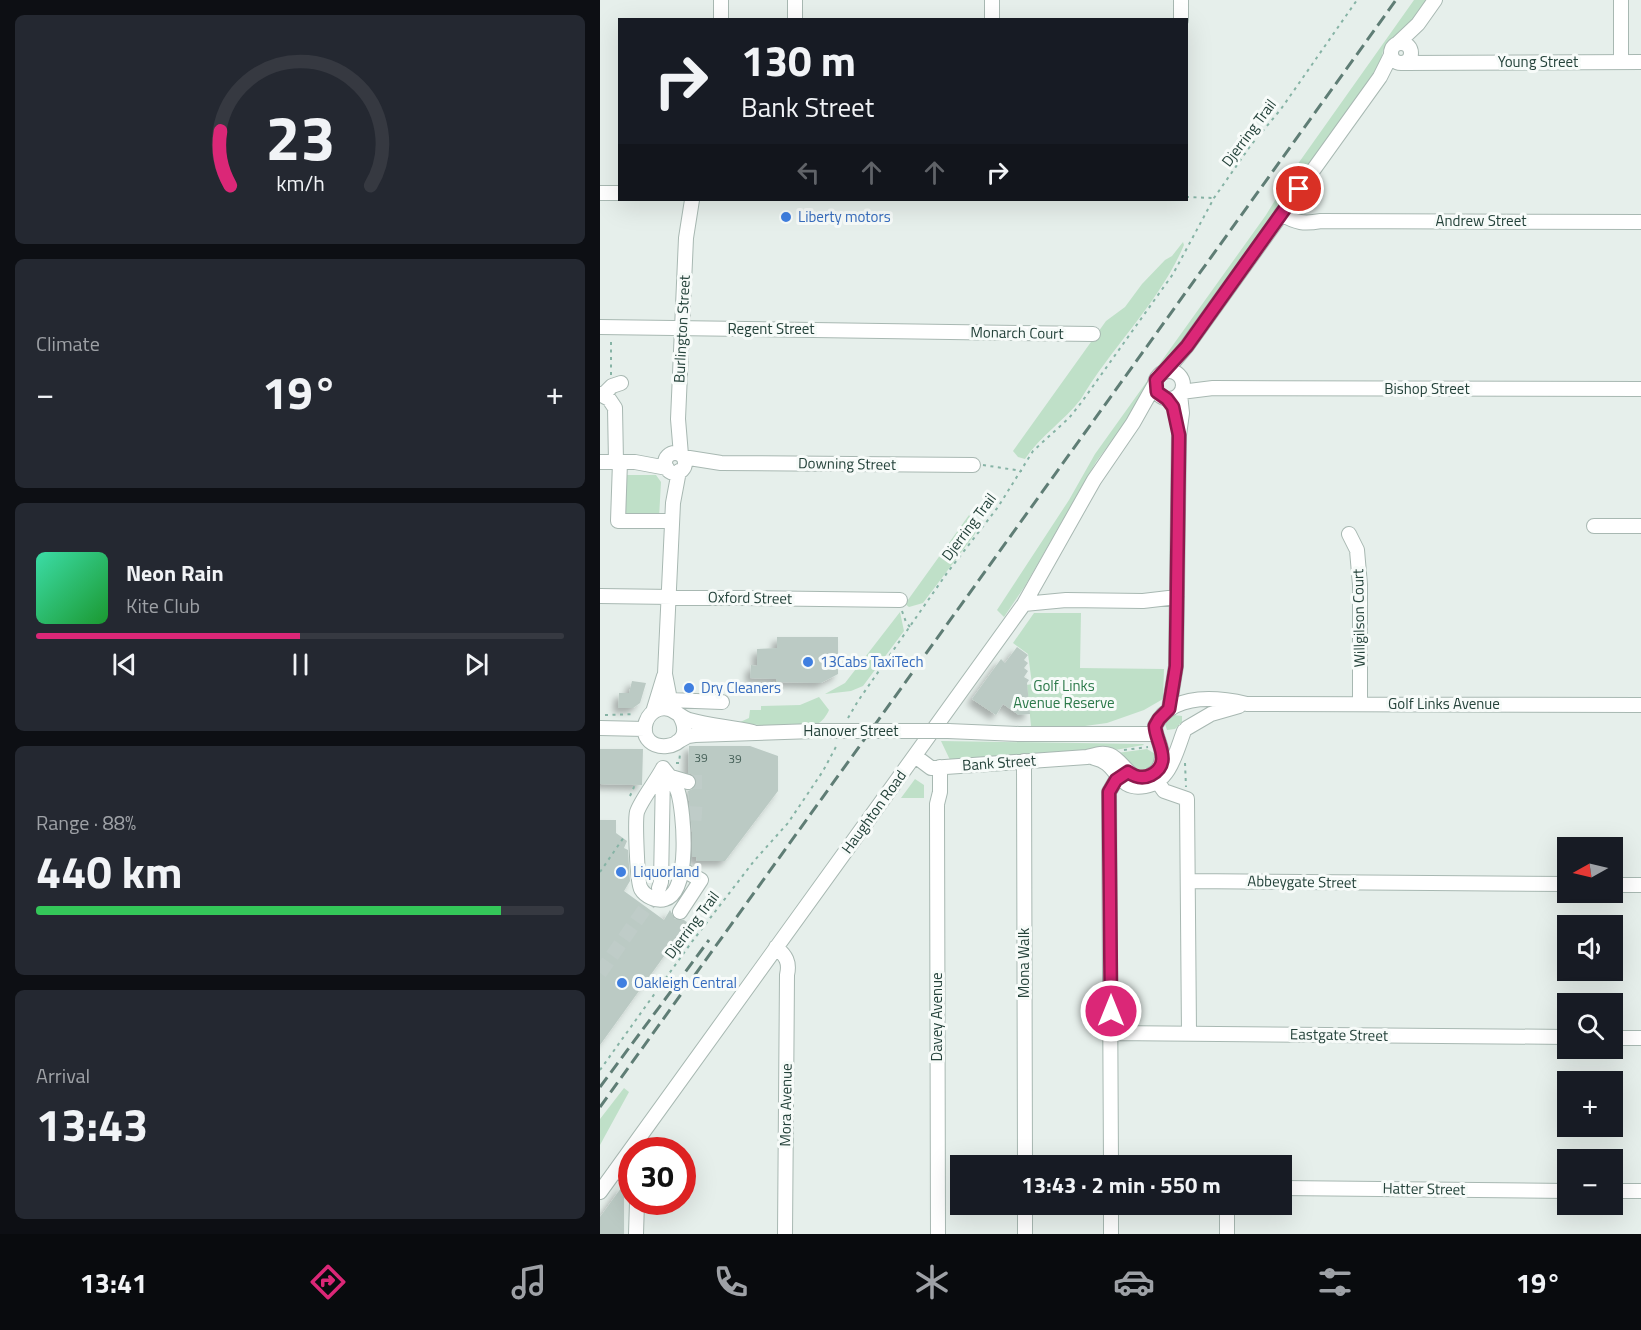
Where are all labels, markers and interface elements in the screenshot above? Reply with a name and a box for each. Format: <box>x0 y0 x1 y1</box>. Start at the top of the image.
text: 130 m <box>741 28 856 92</box>
icon: right <box>642 42 720 120</box>
street label: Young Street <box>1498 50 1579 73</box>
text: Bank Street <box>741 86 874 127</box>
text: 23 <box>265 90 335 185</box>
street label: Djerring Trail <box>1216 94 1282 171</box>
icon: left <box>792 156 825 189</box>
icon: ahead <box>855 156 888 189</box>
icon: ahead <box>918 156 951 189</box>
icon: right <box>981 156 1014 189</box>
pin <box>1273 163 1324 214</box>
text: km/h <box>276 168 324 200</box>
icon: arrive <box>1282 172 1315 205</box>
place label: Liberty motors <box>798 205 891 228</box>
street label: Andrew Street <box>1436 209 1527 232</box>
marker: Liberty motors <box>779 210 793 224</box>
street label: Burlington Street <box>667 274 696 384</box>
street label: Regent Street <box>727 317 815 340</box>
street label: Monarch Court <box>970 320 1065 345</box>
text: Climate <box>36 328 100 359</box>
text: 19° <box>262 358 338 426</box>
text: − <box>36 368 54 418</box>
text: + <box>546 368 564 418</box>
street label: Bishop Street <box>1384 377 1470 400</box>
street label: Downing Street <box>798 451 897 476</box>
street label: Djerring Trail <box>936 488 1002 565</box>
text: Neon Rain <box>126 556 224 590</box>
street label: Willgilson Court <box>1346 568 1371 667</box>
street label: Oxford Street <box>708 585 793 610</box>
text: Kite Club <box>126 590 200 621</box>
icon: previous <box>108 648 141 681</box>
icon: pause <box>284 648 317 681</box>
icon: next <box>460 648 493 681</box>
place label: 13Cabs TaxiTech <box>820 650 923 673</box>
marker: 13Cabs TaxiTech <box>801 655 815 669</box>
park label: Golf Links Avenue Reserve <box>1013 674 1115 714</box>
place label: Dry Cleaners <box>701 676 781 699</box>
marker: Dry Cleaners <box>682 681 696 695</box>
street label: Golf Links Avenue <box>1388 692 1500 715</box>
street label: Hanover Street <box>803 719 899 742</box>
house number: 39 <box>694 748 708 767</box>
street label: Bank Street <box>961 748 1037 777</box>
house number: 39 <box>728 749 742 768</box>
street label: Haughton Road <box>835 765 912 858</box>
text: Range · 88% <box>36 807 136 838</box>
text: 440 km <box>36 837 182 905</box>
north arrow <box>1557 837 1623 903</box>
map controls <box>1557 837 1623 1215</box>
place label: Liquorland <box>633 860 699 883</box>
marker: Liquorland <box>614 865 628 879</box>
street label: Abbeygate Street <box>1247 869 1358 894</box>
street label: Djerring Trail <box>659 886 725 963</box>
button: sound <box>1557 915 1623 981</box>
street label: Mona Walk <box>1012 928 1035 998</box>
place label: Oakleigh Central <box>634 971 737 994</box>
street label: Davey Avenue <box>925 972 948 1062</box>
marker: Oakleigh Central <box>615 976 629 990</box>
position arrow <box>1079 979 1143 1043</box>
button: search <box>1557 993 1623 1059</box>
street label: Eastgate Street <box>1290 1022 1389 1047</box>
text: Arrival <box>36 1060 90 1091</box>
street label: Mora Avenue <box>773 1063 798 1147</box>
button: + <box>1557 1071 1623 1137</box>
text: 13:43 <box>36 1090 148 1158</box>
speed limit sign: 30 <box>618 1137 696 1215</box>
button: − <box>1557 1149 1623 1215</box>
text: 13:43 · 2 min · 550 m <box>1021 1168 1221 1202</box>
street label: Hatter Street <box>1382 1176 1466 1201</box>
icon: directions <box>307 1261 349 1303</box>
icon: music <box>508 1261 550 1303</box>
icon: phone <box>710 1261 752 1303</box>
icon: climate <box>911 1261 953 1303</box>
icon: car <box>1113 1261 1155 1303</box>
icon: filters <box>1314 1261 1356 1303</box>
text: 13:41 <box>80 1262 147 1303</box>
text: 19° <box>1516 1262 1561 1303</box>

